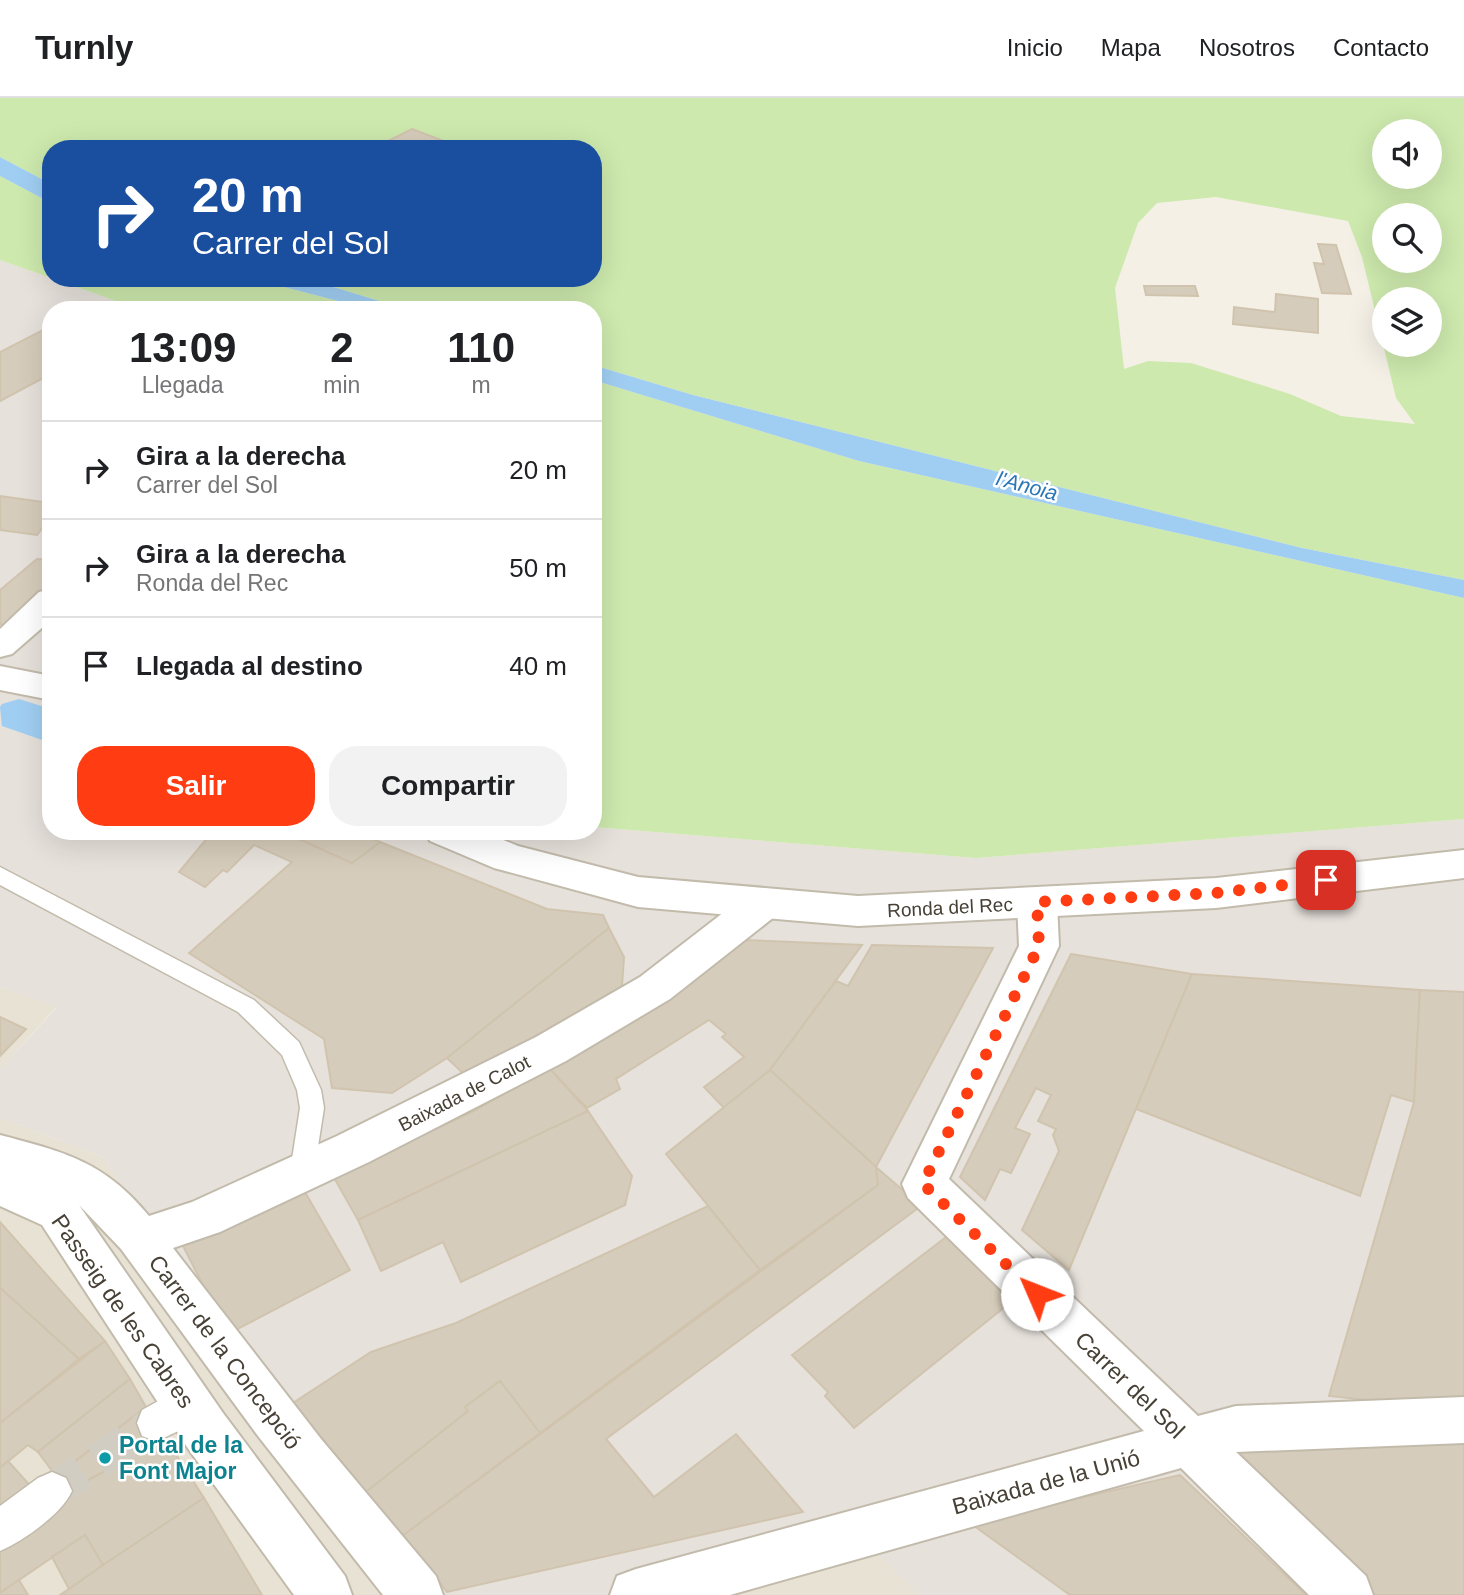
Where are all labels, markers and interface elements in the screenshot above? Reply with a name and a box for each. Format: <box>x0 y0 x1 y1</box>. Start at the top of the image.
text: Turnly <box>35 29 133 66</box>
text: Inicio <box>1007 34 1063 61</box>
text: Mapa <box>1101 34 1161 61</box>
text: Nosotros <box>1199 34 1295 61</box>
text: Contacto <box>1333 34 1429 61</box>
map controls <box>1372 119 1442 357</box>
button: sound <box>1372 119 1442 189</box>
icon: right <box>77 168 168 259</box>
text: 20 m <box>192 168 304 222</box>
button: search <box>1372 203 1442 273</box>
text: Carrer del Sol <box>192 225 389 261</box>
button: layers <box>1372 287 1442 357</box>
text: 13:09 <box>129 324 236 371</box>
text: 2 <box>330 324 354 371</box>
text: 110 <box>447 324 515 371</box>
text: Llegada <box>142 372 224 398</box>
text: min <box>323 372 360 398</box>
text: m <box>472 372 491 398</box>
text: Gira a la derecha <box>136 441 346 471</box>
icon: right <box>77 451 115 489</box>
text: 20 m <box>509 455 567 485</box>
water label: l'Anoia <box>994 466 1060 505</box>
text: Carrer del Sol <box>136 472 278 498</box>
text: Gira a la derecha <box>136 539 346 569</box>
icon: right <box>77 549 115 587</box>
text: 50 m <box>509 553 567 583</box>
text: Ronda del Rec <box>136 570 288 596</box>
icon: arrive <box>77 647 115 685</box>
text: Llegada al destino <box>136 651 363 681</box>
text: 40 m <box>509 651 567 681</box>
button: Salir <box>77 746 315 826</box>
button: Compartir <box>329 746 567 826</box>
pin <box>1296 850 1356 910</box>
icon: arrive <box>1307 861 1345 899</box>
street label: Ronda del Rec <box>887 894 1013 921</box>
street label: Baixada de Calot <box>395 1051 534 1136</box>
street label: Passeig de les Cabres <box>46 1209 200 1413</box>
street label: Carrer de la Concepció <box>143 1250 307 1454</box>
position arrow <box>1000 1257 1074 1331</box>
street label: Carrer del Sol <box>1070 1326 1190 1444</box>
place label: Portal de la Font Major <box>119 1432 243 1484</box>
street label: Baixada de la Unió <box>949 1444 1143 1520</box>
marker: Portal de la Font Major <box>97 1450 113 1466</box>

